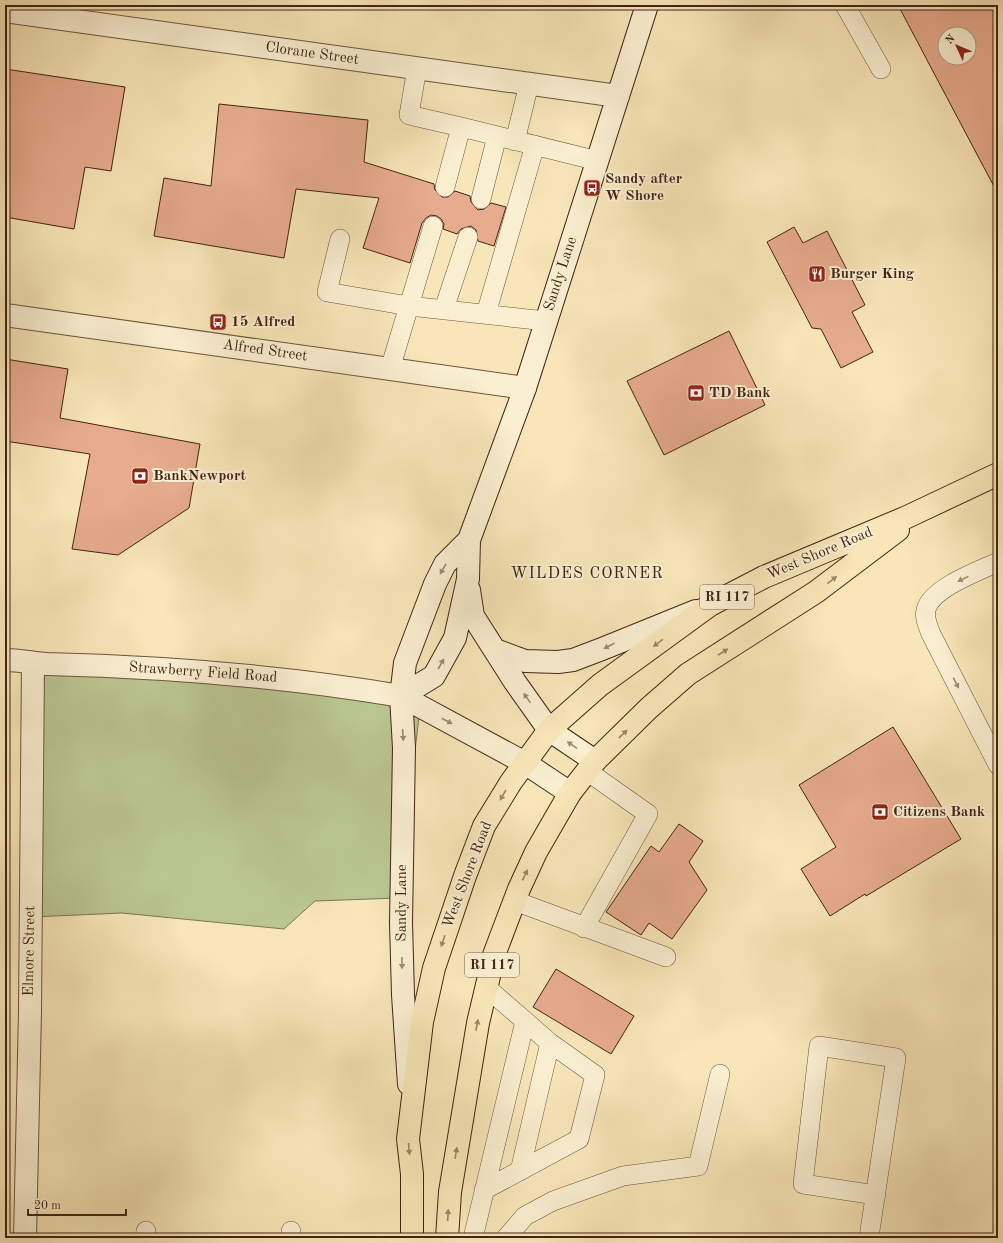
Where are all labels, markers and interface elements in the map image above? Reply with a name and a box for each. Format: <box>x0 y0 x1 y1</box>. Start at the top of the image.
north arrow <box>937 26 977 66</box>
text: N <box>944 33 958 47</box>
street label: Clorane Street <box>264 40 360 68</box>
place label: Sandy after W Shore <box>605 172 683 204</box>
bus stop icon: Sandy after W Shore <box>582 178 602 198</box>
street label: Sandy Lane <box>542 235 580 313</box>
restaurant icon: Burger King <box>807 264 827 284</box>
place label: Burger King <box>830 267 915 282</box>
bus stop icon: 15 Alfred <box>208 312 228 332</box>
place label: 15 Alfred <box>231 315 295 330</box>
street label: Alfred Street <box>222 338 308 364</box>
bank icon: TD Bank <box>686 383 706 403</box>
place label: TD Bank <box>709 386 771 401</box>
bank icon: BankNewport <box>130 466 150 486</box>
place label: BankNewport <box>153 469 246 484</box>
street label: West Shore Road <box>765 525 875 583</box>
one-way arrow <box>440 563 446 575</box>
district label: WILDES CORNER <box>510 566 664 582</box>
one-way arrow <box>826 576 837 584</box>
one-way arrow <box>957 576 969 582</box>
road number: RI 117 <box>700 585 754 609</box>
one-way arrow <box>653 639 664 647</box>
one-way arrow <box>604 643 615 649</box>
one-way arrow <box>718 648 728 656</box>
one-way arrow <box>437 658 444 669</box>
street label: Strawberry Field Road <box>128 660 278 686</box>
one-way arrow <box>953 677 959 689</box>
one-way arrow <box>523 692 531 703</box>
one-way arrow <box>441 718 453 724</box>
one-way arrow <box>400 729 407 741</box>
one-way arrow <box>618 729 628 739</box>
one-way arrow <box>567 741 577 749</box>
one-way arrow <box>499 790 506 801</box>
bank icon: Citizens Bank <box>870 802 890 822</box>
place label: Citizens Bank <box>893 805 986 820</box>
street label: West Shore Road <box>441 819 495 930</box>
street label: Sandy Lane <box>395 864 410 942</box>
one-way arrow <box>522 869 528 881</box>
street label: Elmore Street <box>22 905 38 997</box>
one-way arrow <box>440 935 446 947</box>
road number: RI 117 <box>465 953 519 977</box>
one-way arrow <box>399 957 406 969</box>
one-way arrow <box>475 1019 481 1031</box>
one-way arrow <box>406 1143 413 1155</box>
one-way arrow <box>453 1147 459 1159</box>
scale bar <box>28 1191 126 1217</box>
text: 20 m <box>34 1200 61 1212</box>
one-way arrow <box>445 1209 452 1221</box>

